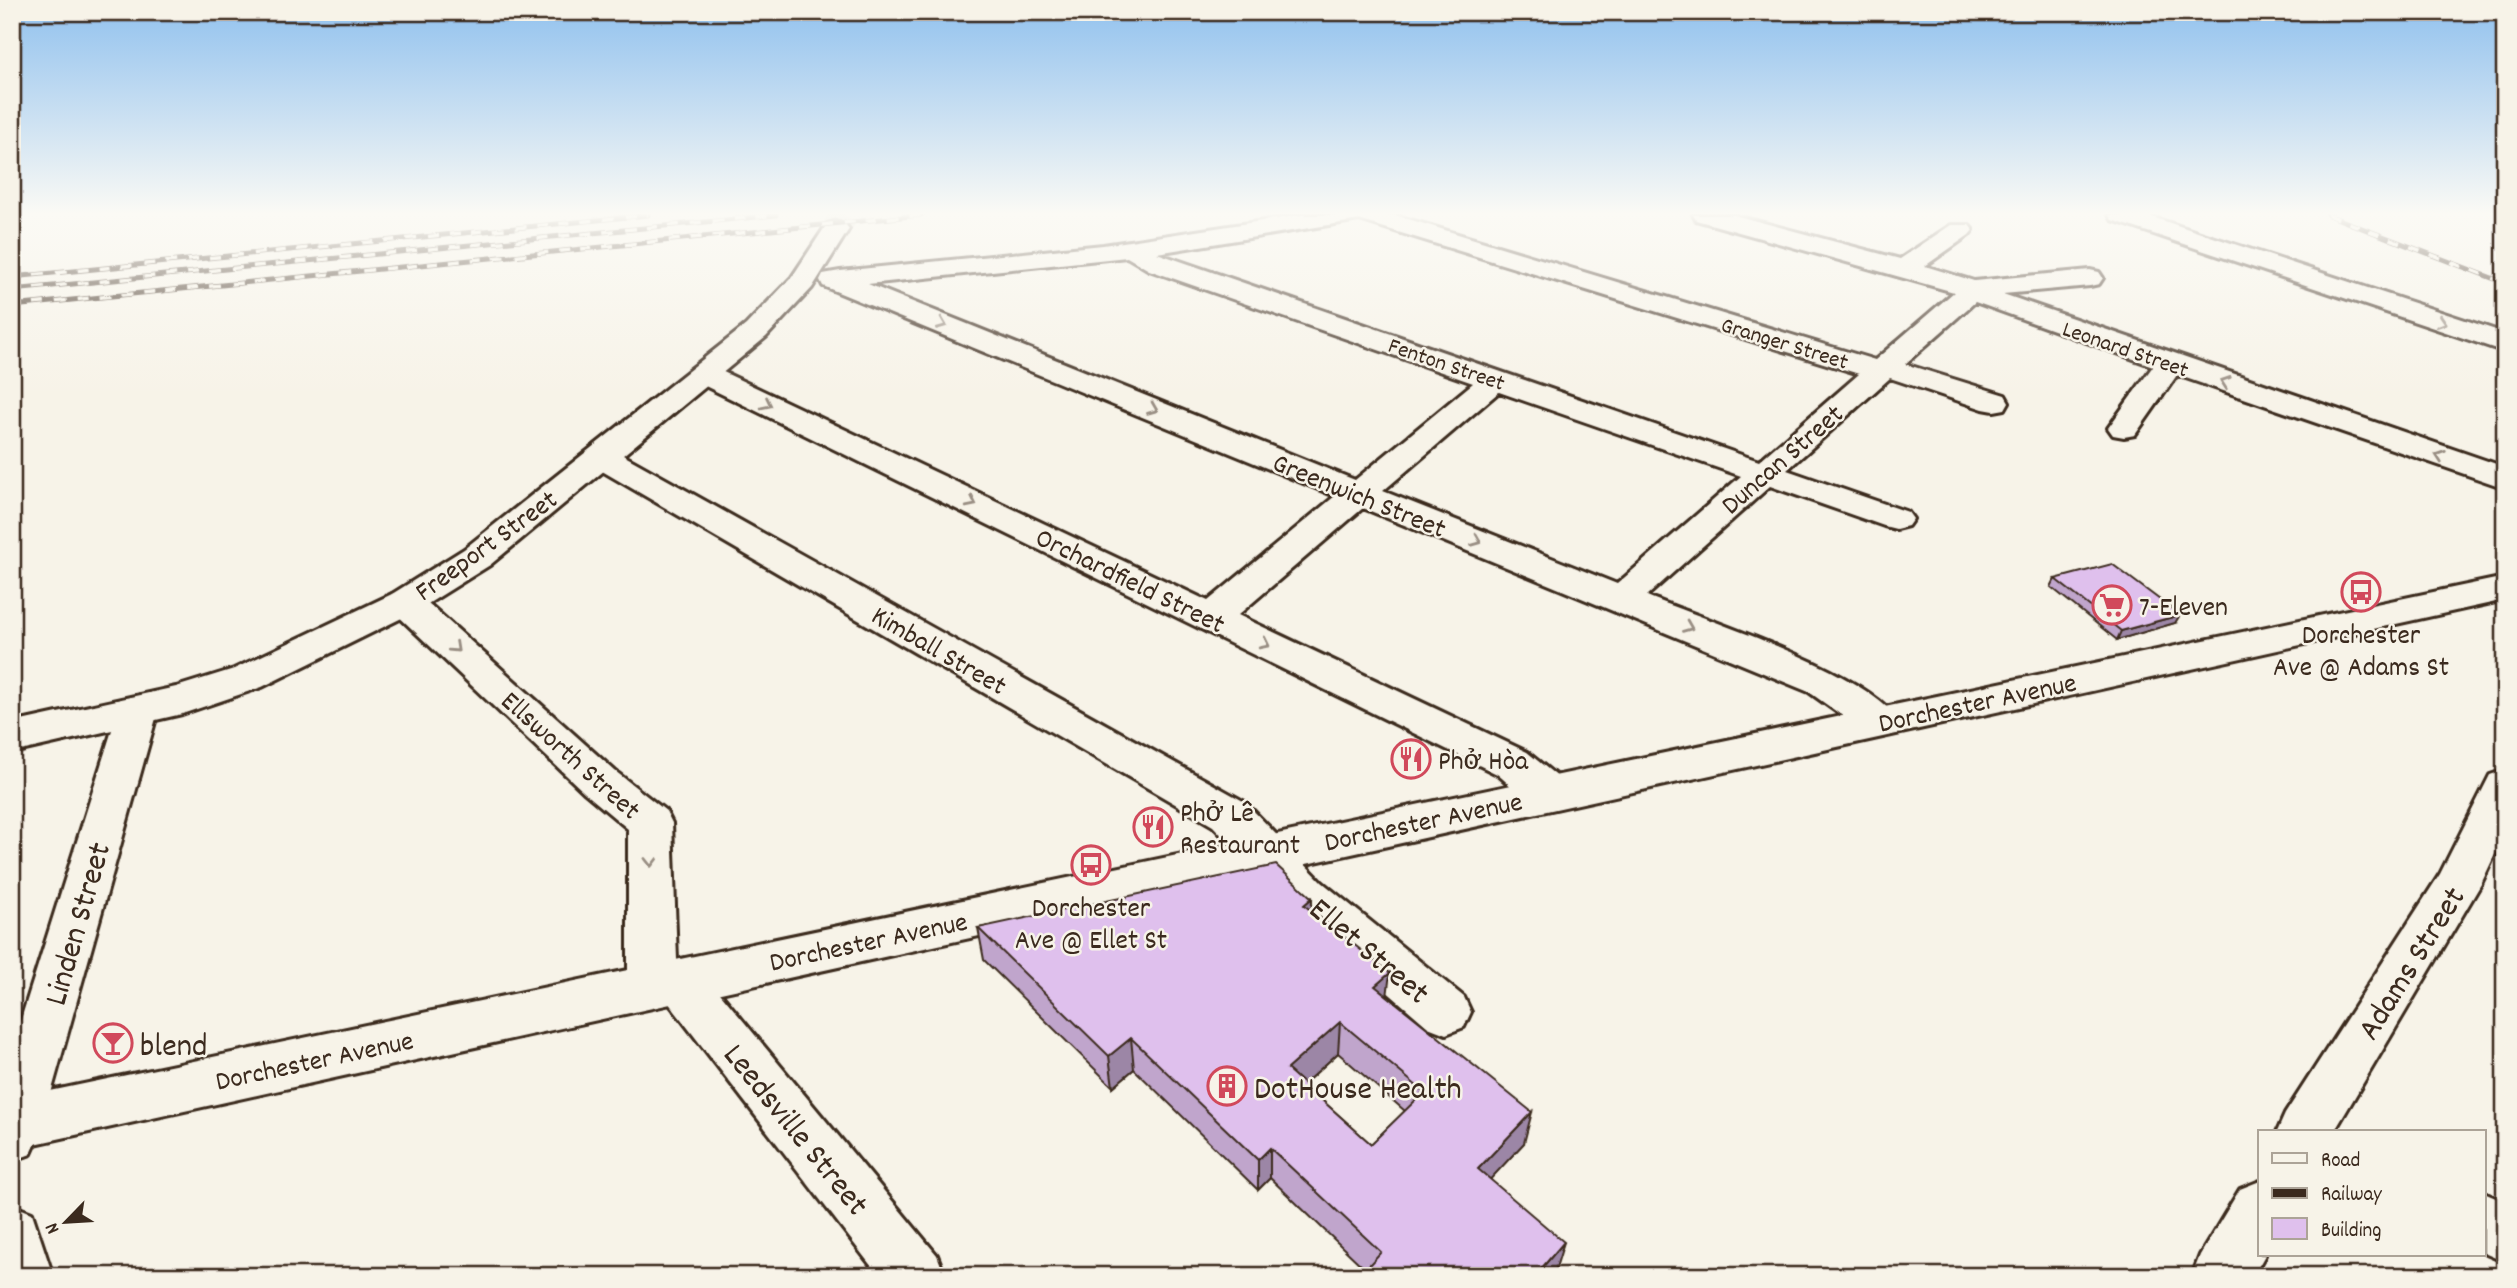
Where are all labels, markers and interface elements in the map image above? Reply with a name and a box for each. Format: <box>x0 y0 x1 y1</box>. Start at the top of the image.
street label: Granger Street <box>1716 310 1852 380</box>
one-way arrow <box>2436 313 2448 328</box>
street label: Leonard Street <box>2057 314 2192 388</box>
one-way arrow <box>935 315 947 329</box>
street label: Fenton Street <box>1383 331 1509 402</box>
one-way arrow <box>2220 376 2232 390</box>
one-way arrow <box>760 396 772 410</box>
street label: Duncan Street <box>1714 397 1854 526</box>
one-way arrow <box>1146 401 1158 415</box>
street label: Greenwich Street <box>1265 446 1451 552</box>
one-way arrow <box>2435 450 2447 464</box>
street label: Freeport Street <box>408 482 568 614</box>
one-way arrow <box>965 494 977 508</box>
street label: Orchardfield Street <box>1027 520 1230 647</box>
one-way arrow <box>1470 533 1482 547</box>
bus stop icon: Dorchester Ave @ Adams St <box>2340 571 2382 613</box>
supermarket icon: 7-Eleven <box>2091 584 2133 626</box>
place label: 7-Eleven <box>2139 590 2228 630</box>
street label: Kimball Street <box>862 598 1013 708</box>
place label: Dorchester Ave @ Adams St <box>2273 618 2449 690</box>
one-way arrow <box>1680 619 1693 633</box>
one-way arrow <box>1258 636 1270 650</box>
one-way arrow <box>447 640 460 653</box>
street label: Dorchester Avenue <box>1875 665 2081 746</box>
street label: Ellsworth Street <box>490 684 648 832</box>
restaurant icon: Phở Hòa <box>1390 738 1432 780</box>
place label: Phở Hòa <box>1438 744 1529 784</box>
street label: Dorchester Avenue <box>1321 784 1527 865</box>
place label: Phở Lê Restaurant <box>1180 796 1300 868</box>
restaurant icon: Phở Lê Restaurant <box>1132 806 1174 848</box>
street label: Linden Street <box>35 837 126 1012</box>
bus stop icon: Dorchester Ave @ Ellet St <box>1070 844 1112 886</box>
one-way arrow <box>643 857 659 868</box>
street label: Adams Street <box>2348 879 2480 1051</box>
street label: Ellet Street <box>1297 889 1438 1018</box>
place label: Dorchester Ave @ Ellet St <box>1015 891 1167 963</box>
street label: Dorchester Avenue <box>766 904 972 985</box>
bar icon: blend <box>92 1022 134 1064</box>
street label: Dorchester Avenue <box>212 1023 418 1104</box>
place label: blend <box>140 1025 207 1072</box>
street label: Leedsville Street <box>709 1035 878 1228</box>
building icon: DotHouse Health <box>1206 1065 1248 1107</box>
place label: DotHouse Health <box>1254 1068 1462 1115</box>
legend <box>2258 1130 2486 1256</box>
text: Road <box>2321 1147 2360 1177</box>
text: Railway <box>2321 1181 2382 1211</box>
north arrow <box>32 1186 102 1256</box>
text: Building <box>2321 1217 2381 1247</box>
text: N <box>40 1218 68 1238</box>

